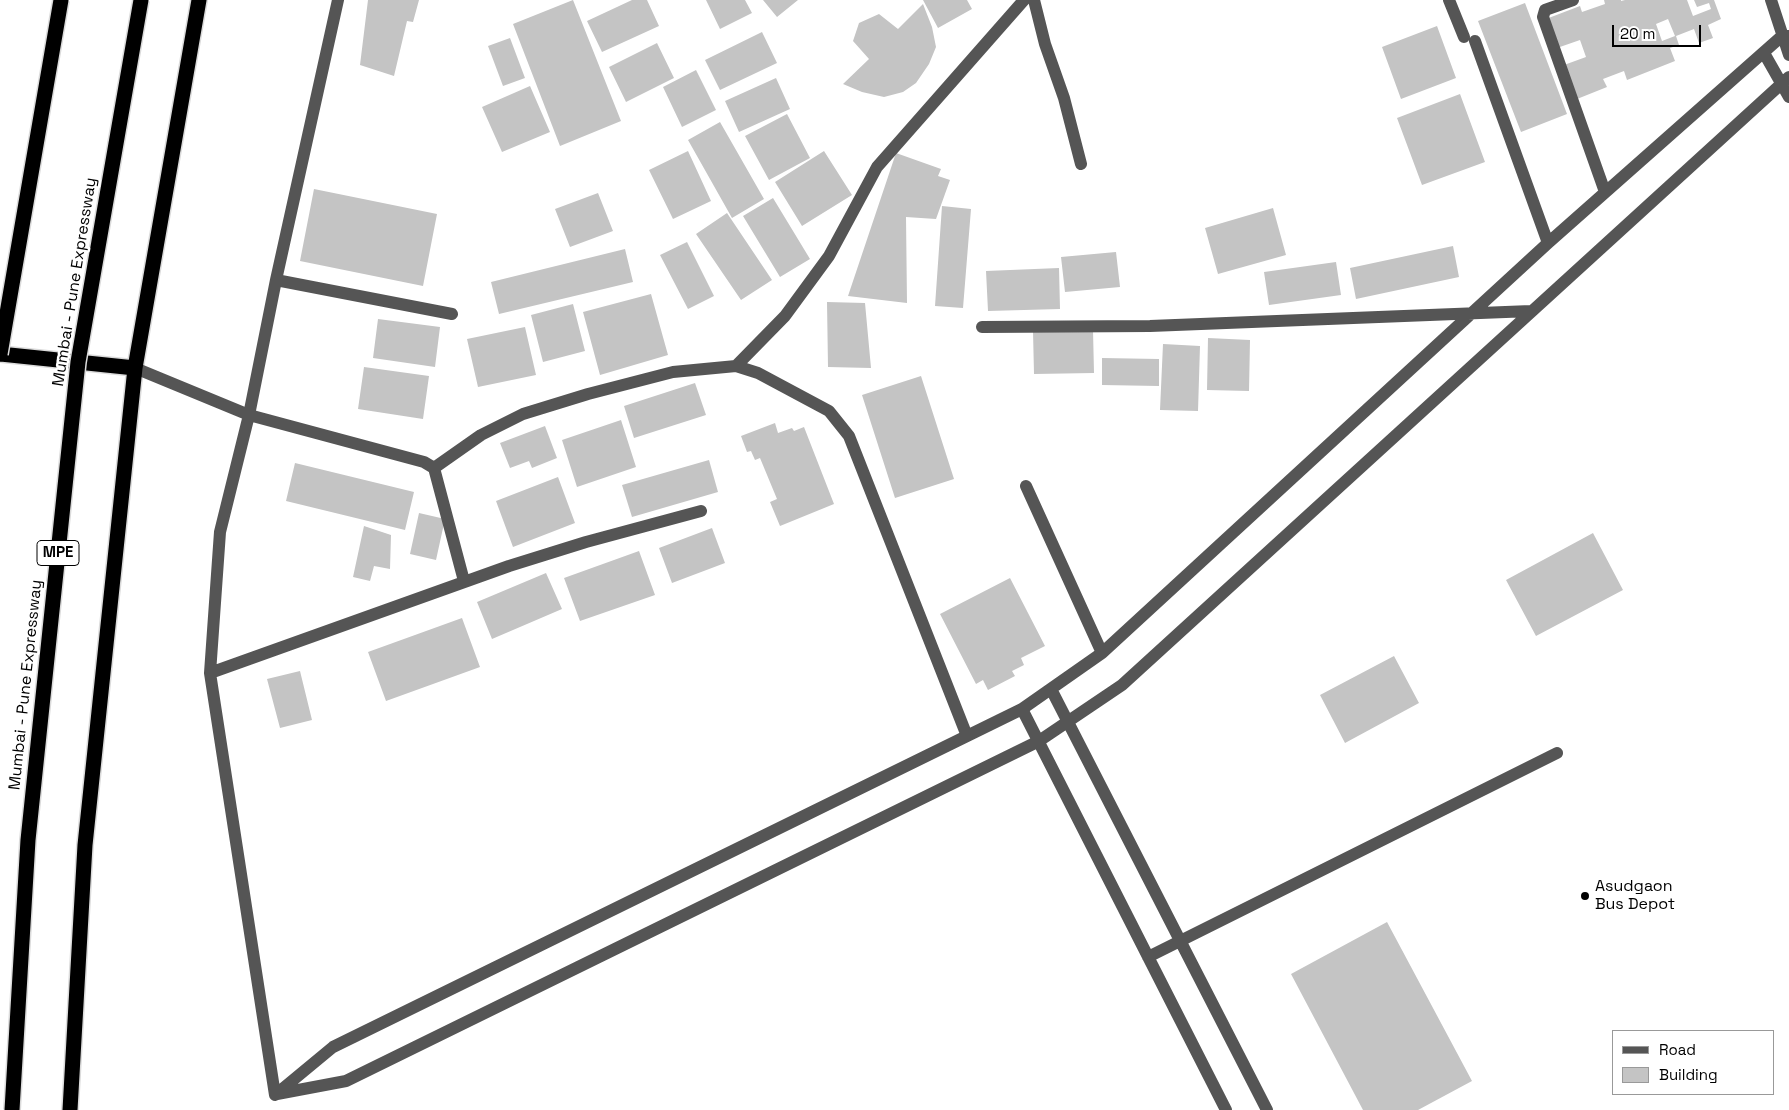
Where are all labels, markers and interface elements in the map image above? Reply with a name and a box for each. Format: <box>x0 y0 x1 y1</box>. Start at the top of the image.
scale bar <box>1614 15 1703 47</box>
text: 20 m <box>1620 24 1655 43</box>
street label: Mumbai - Pune Expressway <box>49 176 101 388</box>
road number: MPE <box>37 540 79 566</box>
street label: Mumbai - Pune Expressway <box>5 579 47 791</box>
place label: Asudgaon Bus Depot <box>1595 877 1675 915</box>
marker: Asudgaon Bus Depot <box>1579 890 1591 902</box>
legend <box>1612 1030 1774 1095</box>
text: Road <box>1659 1040 1696 1059</box>
text: Building <box>1659 1065 1718 1084</box>

